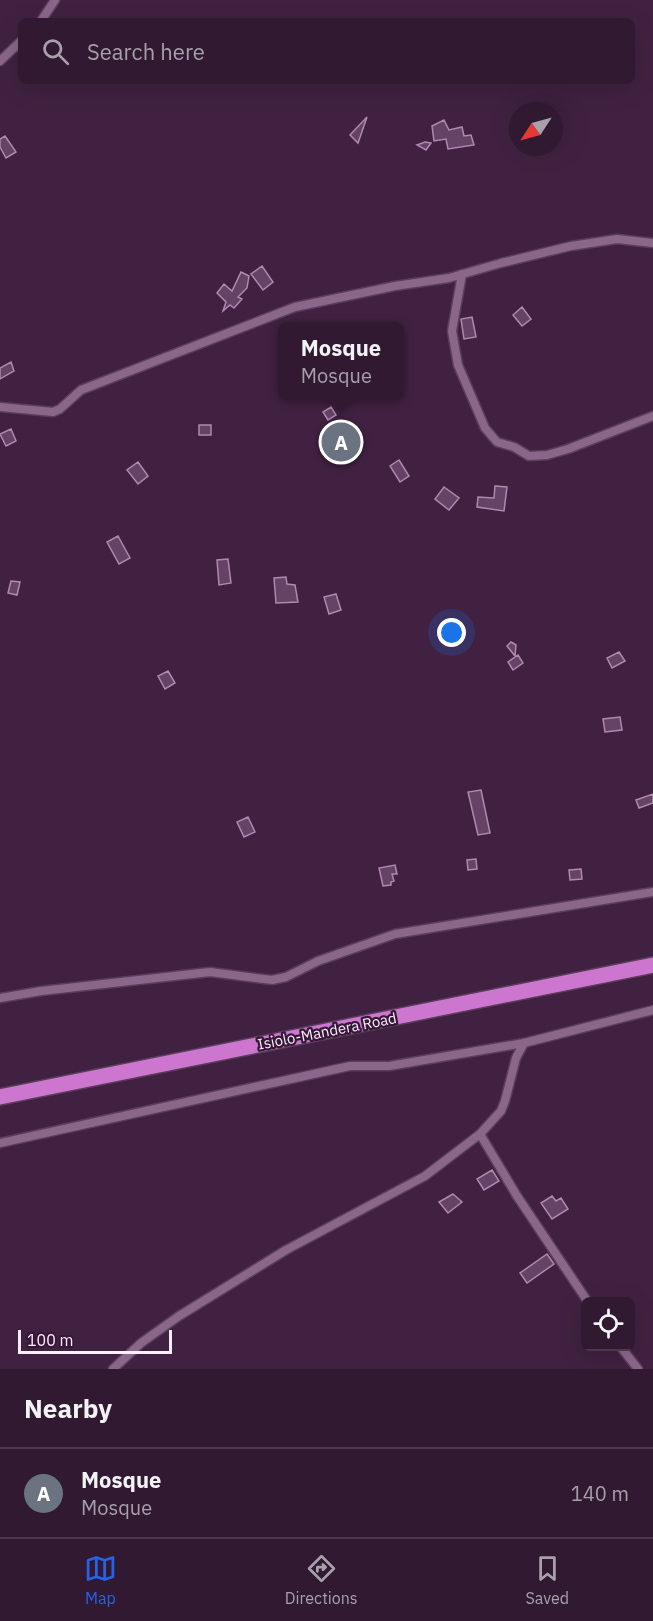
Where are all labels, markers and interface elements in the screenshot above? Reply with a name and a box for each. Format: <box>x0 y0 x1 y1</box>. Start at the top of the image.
search box <box>18 18 635 84</box>
icon: search <box>39 35 72 68</box>
text: Search here <box>87 37 205 66</box>
north arrow <box>509 102 563 156</box>
popup <box>278 322 404 400</box>
text: Mosque <box>301 333 381 362</box>
text: Mosque <box>301 362 372 389</box>
pin: A <box>322 420 360 464</box>
your location <box>437 618 466 647</box>
street label: Isiolo-Mandera Road <box>256 1008 398 1054</box>
map controls <box>581 1297 635 1351</box>
button: locate <box>581 1297 635 1351</box>
scale bar <box>18 1327 172 1354</box>
text: 100 m <box>27 1330 74 1350</box>
text: Nearby <box>24 1391 112 1425</box>
text: Mosque <box>81 1465 161 1494</box>
text: A <box>37 1480 50 1507</box>
text: 140 m <box>571 1480 629 1507</box>
text: Mosque <box>81 1494 152 1521</box>
tab: Map <box>84 1552 117 1608</box>
tab: Directions <box>285 1552 358 1608</box>
tab: Saved <box>526 1552 569 1608</box>

